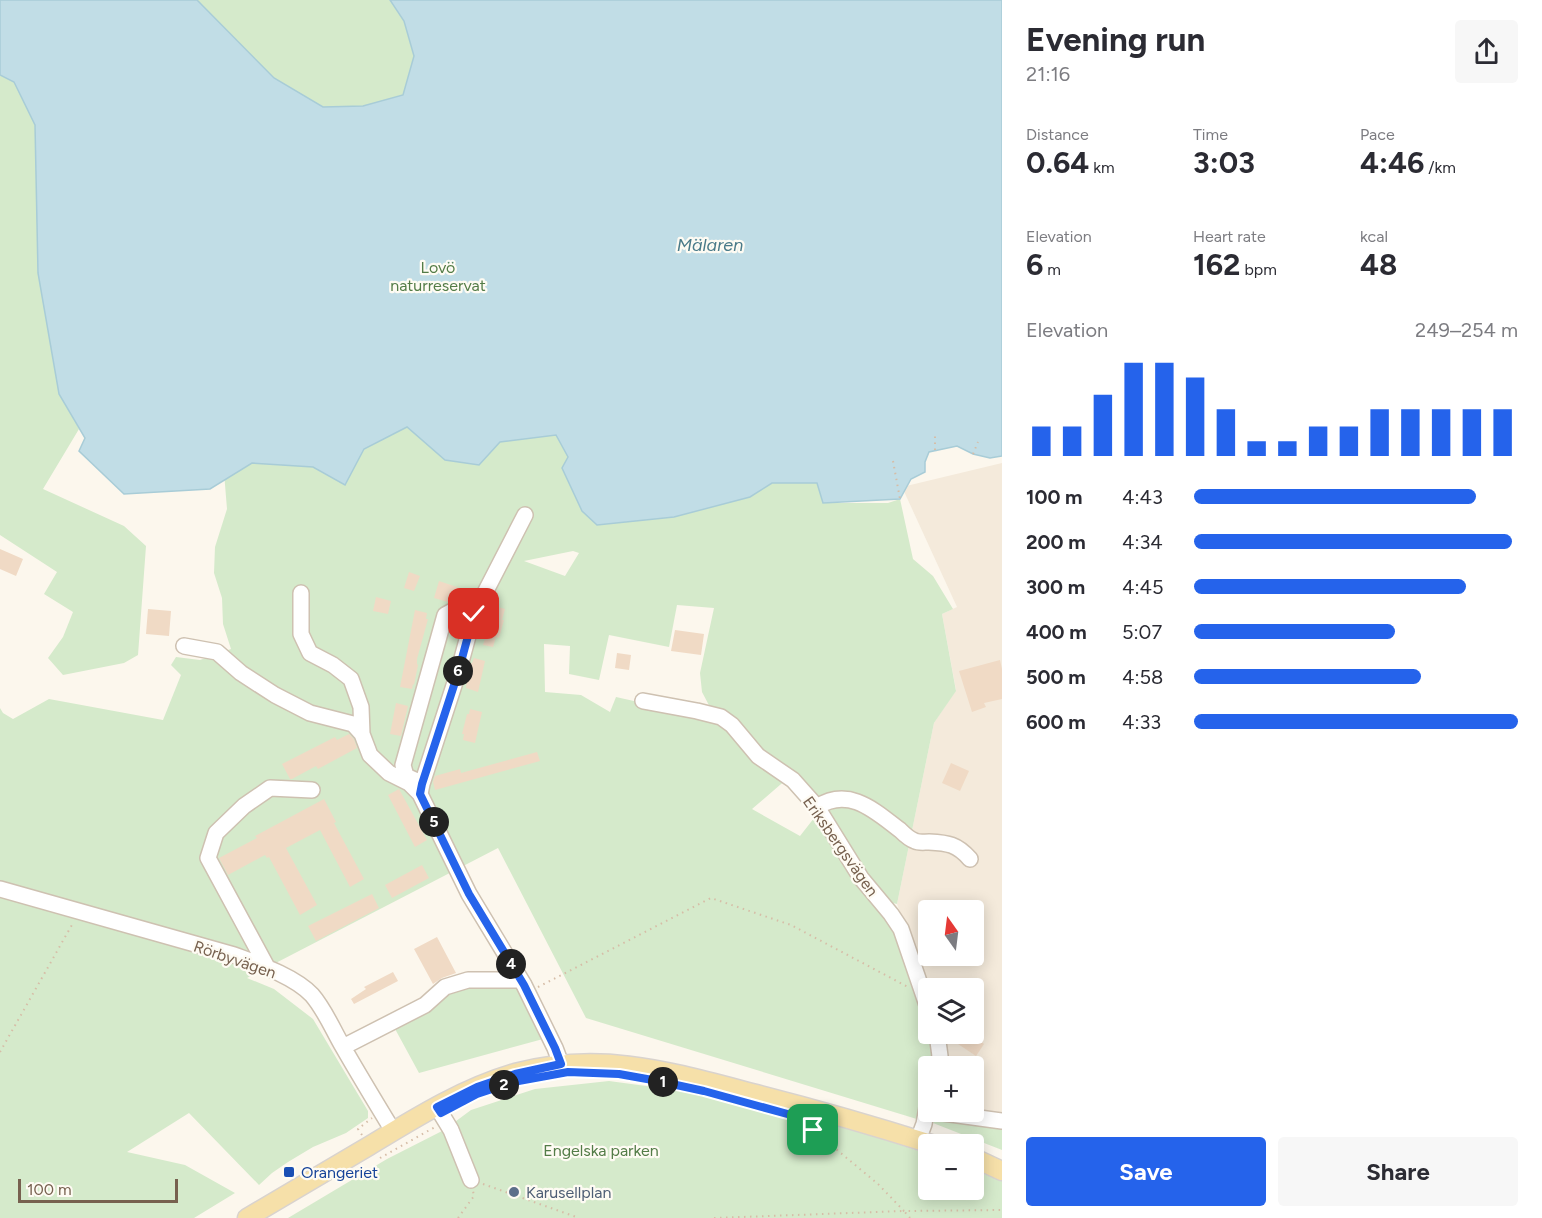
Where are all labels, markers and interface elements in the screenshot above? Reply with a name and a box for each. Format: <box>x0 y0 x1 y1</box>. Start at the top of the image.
text: Evening run <box>1026 20 1205 59</box>
button: share <box>1455 20 1518 83</box>
text: 21:16 <box>1026 62 1070 86</box>
text: Distance <box>1026 125 1089 144</box>
text: Time <box>1193 125 1228 144</box>
text: Pace <box>1360 125 1395 144</box>
text: 0.64 <box>1026 144 1089 181</box>
text: 3:03 <box>1193 144 1255 181</box>
text: 4:46 <box>1360 144 1424 181</box>
text: km <box>1089 158 1115 177</box>
text: /km <box>1424 158 1456 177</box>
text: Elevation <box>1026 227 1092 246</box>
text: Heart rate <box>1193 227 1266 246</box>
text: kcal <box>1360 227 1388 246</box>
water label: Mälaren <box>677 234 743 256</box>
text: 6 <box>1026 246 1043 283</box>
text: 162 <box>1193 246 1240 283</box>
text: 48 <box>1360 246 1397 283</box>
park label: Lovö naturreservat <box>390 258 486 295</box>
text: m <box>1043 260 1061 279</box>
text: bpm <box>1240 260 1277 279</box>
text: Elevation <box>1026 318 1108 342</box>
text: 249–254 m <box>1415 318 1518 342</box>
text: 100 m <box>1026 485 1083 509</box>
text: 4:43 <box>1122 485 1163 509</box>
text: 200 m <box>1026 530 1086 554</box>
text: 4:34 <box>1122 530 1163 554</box>
text: 300 m <box>1026 575 1085 599</box>
text: 4:45 <box>1122 575 1163 599</box>
pin <box>448 588 499 639</box>
icon: check <box>457 597 490 630</box>
text: 400 m <box>1026 620 1087 644</box>
text: 5:07 <box>1122 620 1162 644</box>
pin: 6 <box>443 656 473 686</box>
text: 6 <box>453 661 463 680</box>
text: 500 m <box>1026 665 1086 689</box>
text: 4:58 <box>1122 665 1163 689</box>
text: 600 m <box>1026 710 1086 734</box>
text: 4:33 <box>1122 710 1161 734</box>
street label: Eriksbergsvägen <box>799 793 882 900</box>
pin: 5 <box>419 807 449 837</box>
text: 5 <box>429 812 439 831</box>
north arrow <box>918 900 984 966</box>
map controls <box>918 900 984 1200</box>
street label: Rörbyvägen <box>191 937 279 982</box>
pin: 4 <box>496 949 526 979</box>
text: 4 <box>506 954 516 973</box>
button: layers <box>918 978 984 1044</box>
button: + <box>918 1056 984 1122</box>
pin: 1 <box>648 1067 678 1097</box>
pin: 2 <box>489 1070 519 1100</box>
text: 1 <box>660 1072 666 1091</box>
text: 2 <box>499 1075 509 1094</box>
pin <box>787 1104 838 1155</box>
icon: arrive <box>796 1113 829 1146</box>
button: − <box>918 1134 984 1200</box>
button: Save <box>1026 1137 1266 1206</box>
button: Share <box>1278 1137 1518 1206</box>
park label: Engelska parken <box>543 1141 659 1160</box>
place label: Orangeriet <box>301 1163 378 1182</box>
marker: Orangeriet <box>282 1165 296 1179</box>
scale bar <box>18 1176 178 1204</box>
text: 100 m <box>27 1180 72 1199</box>
place label: Karusellplan <box>526 1183 611 1202</box>
marker: Karusellplan <box>507 1185 521 1199</box>

